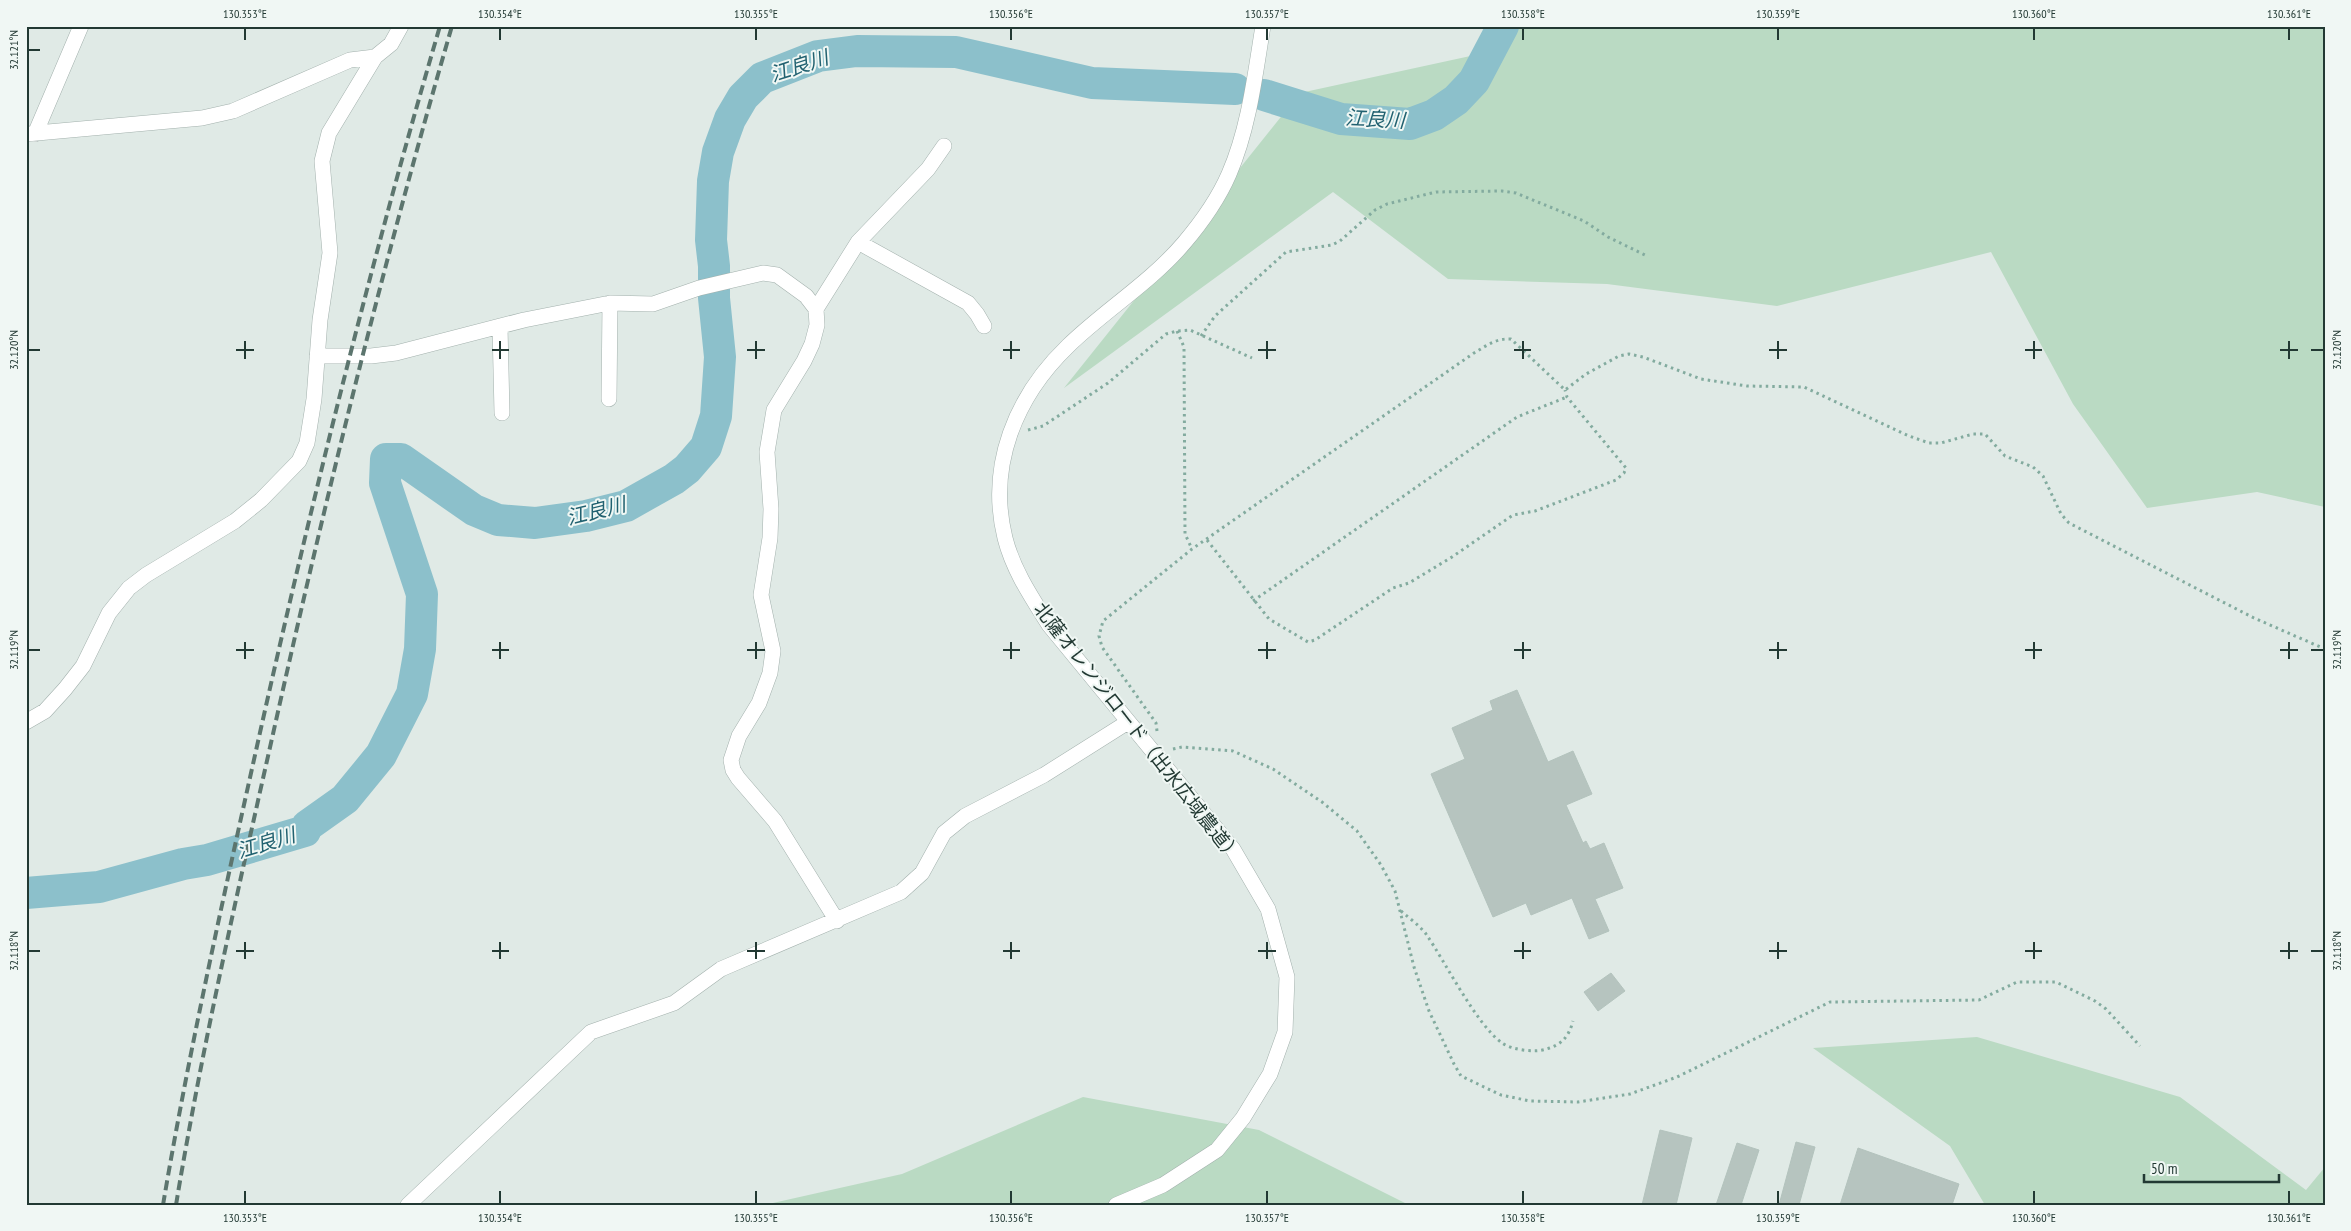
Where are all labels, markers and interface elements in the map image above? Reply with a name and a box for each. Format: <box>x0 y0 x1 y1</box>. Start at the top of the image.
text: 130.353°E <box>223 6 267 21</box>
text: 130.354°E <box>478 6 522 21</box>
text: 130.355°E <box>734 6 778 21</box>
text: 130.356°E <box>989 6 1033 21</box>
text: 130.357°E <box>1245 6 1289 21</box>
text: 130.358°E <box>1501 6 1545 21</box>
text: 130.359°E <box>1756 6 1800 21</box>
text: 130.360°E <box>2012 6 2056 21</box>
text: 130.361°E <box>2267 6 2311 21</box>
text: 32.121°N <box>6 30 21 70</box>
water label: 江良川 <box>766 44 833 88</box>
water label: 江良川 <box>1344 104 1408 134</box>
text: 32.120°N <box>6 330 21 370</box>
text: 32.120°N <box>2329 330 2344 370</box>
water label: 江良川 <box>564 491 630 531</box>
street label: 北薩オレンジロード（出水広域農道） <box>1029 597 1247 867</box>
text: 32.119°N <box>6 630 21 670</box>
text: 32.119°N <box>2329 630 2344 670</box>
water label: 江良川 <box>234 821 300 864</box>
text: 32.118°N <box>6 931 21 971</box>
text: 32.118°N <box>2329 931 2344 971</box>
scale bar <box>2144 1151 2278 1183</box>
text: 50 m <box>2151 1159 2177 1178</box>
text: 130.353°E <box>223 1210 267 1225</box>
text: 130.354°E <box>478 1210 522 1225</box>
text: 130.355°E <box>734 1210 778 1225</box>
text: 130.356°E <box>989 1210 1033 1225</box>
text: 130.357°E <box>1245 1210 1289 1225</box>
text: 130.358°E <box>1501 1210 1545 1225</box>
text: 130.359°E <box>1756 1210 1800 1225</box>
text: 130.360°E <box>2012 1210 2056 1225</box>
text: 130.361°E <box>2267 1210 2311 1225</box>

